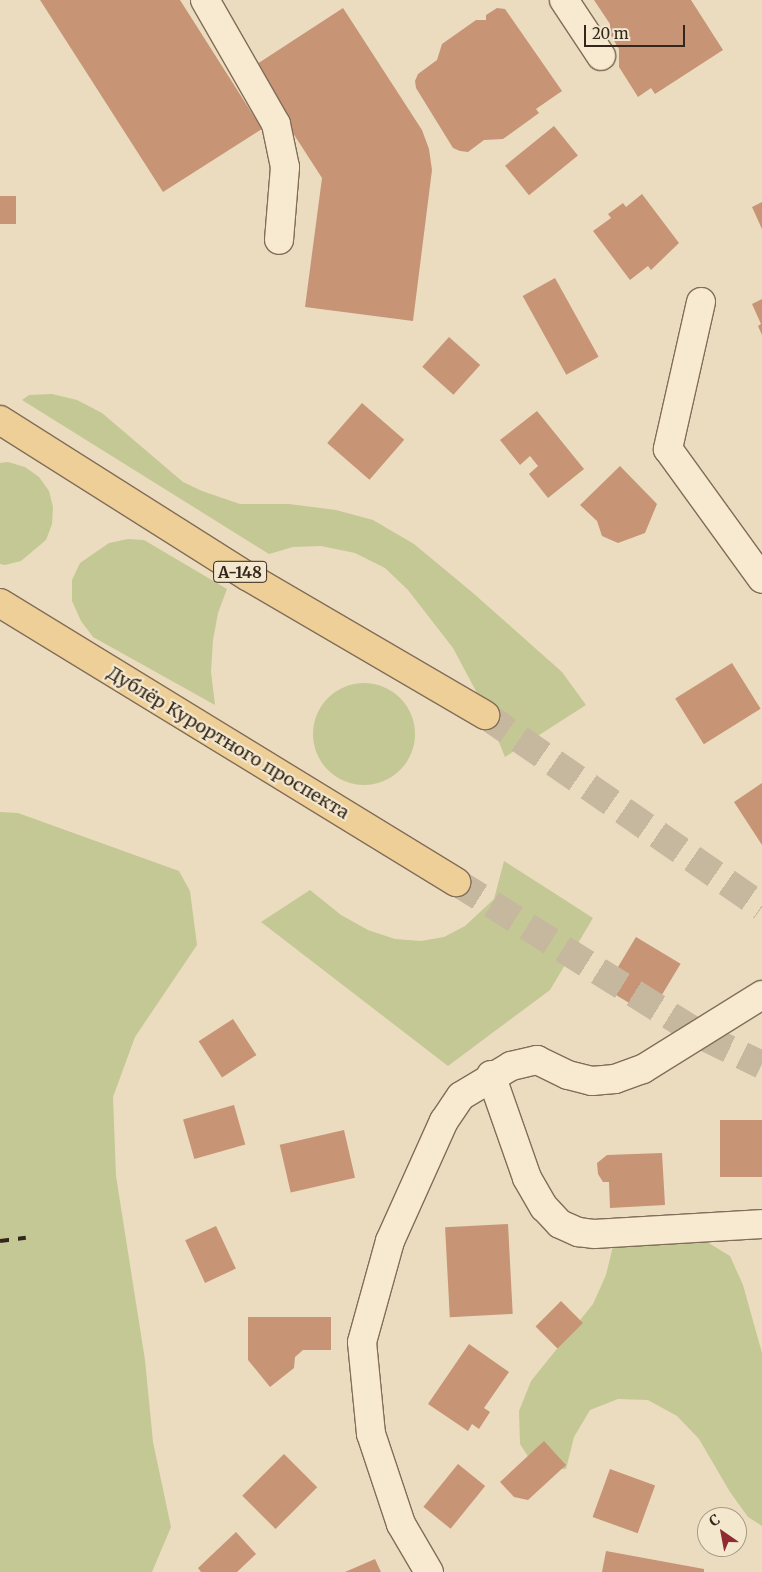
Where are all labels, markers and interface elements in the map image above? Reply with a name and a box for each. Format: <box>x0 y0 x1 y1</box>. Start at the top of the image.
scale bar <box>587 15 688 47</box>
text: 20 m <box>592 24 629 43</box>
road number: А-148 <box>212 558 268 586</box>
street label: Дублёр Курортного проспекта <box>103 662 353 824</box>
north arrow <box>697 1507 747 1557</box>
text: С <box>706 1510 723 1530</box>

